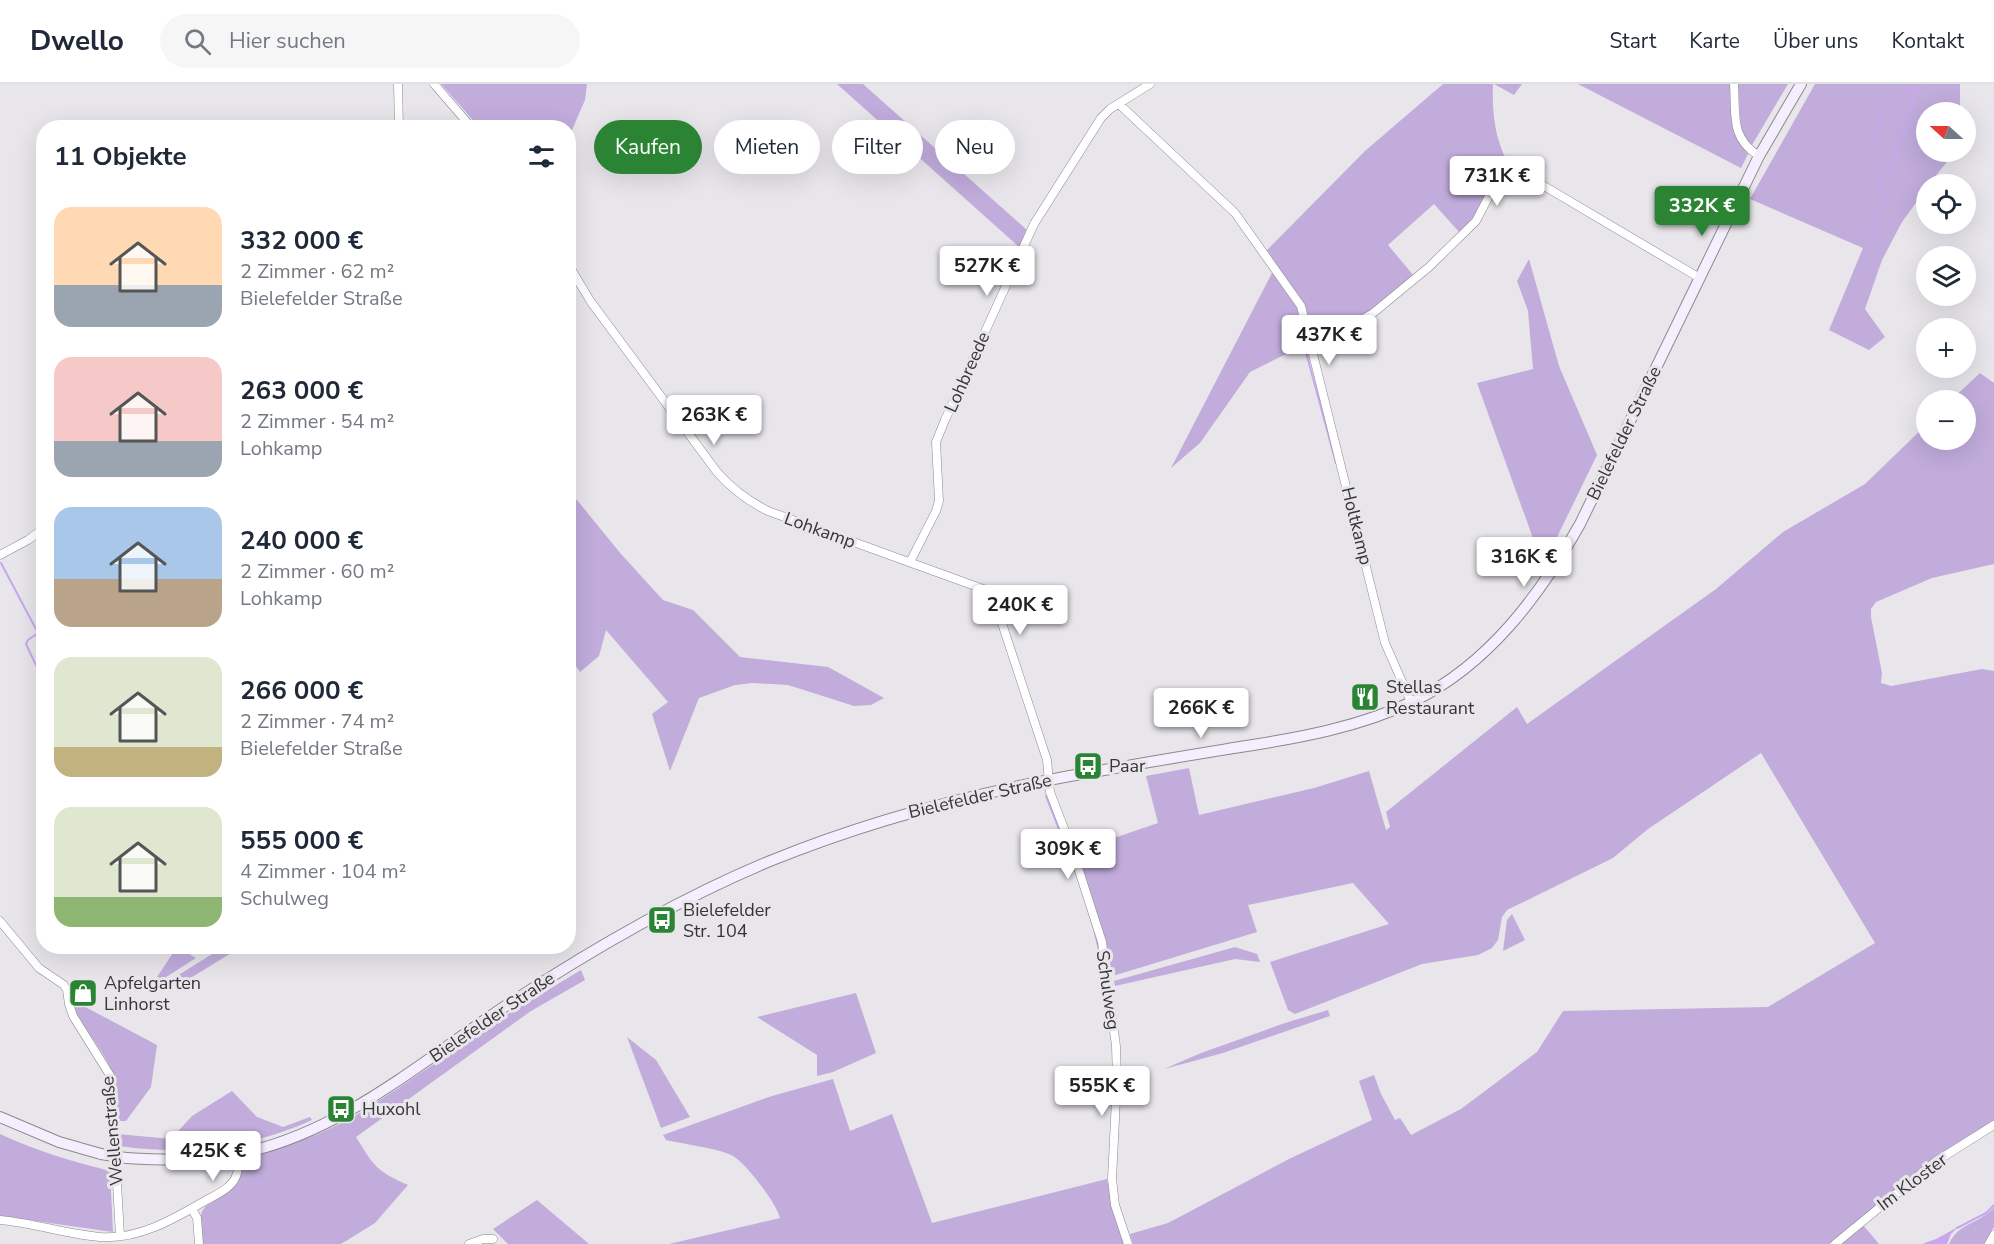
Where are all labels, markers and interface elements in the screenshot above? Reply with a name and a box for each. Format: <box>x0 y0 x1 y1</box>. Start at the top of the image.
search box <box>160 14 580 68</box>
text: Dwello <box>30 22 124 60</box>
icon: search <box>181 25 214 58</box>
text: Hier suchen <box>229 26 346 56</box>
text: Start <box>1609 27 1656 55</box>
text: Karte <box>1689 27 1740 55</box>
text: Über uns <box>1773 27 1858 55</box>
text: Kontakt <box>1891 27 1964 55</box>
north arrow <box>1916 102 1976 162</box>
map controls <box>1916 102 1976 450</box>
chip: Kaufen <box>594 120 702 174</box>
chip: Mieten <box>714 120 820 174</box>
chip: Filter <box>832 120 923 174</box>
chip: Neu <box>935 120 1015 174</box>
text: 11 Objekte <box>54 139 187 174</box>
icon: filters <box>525 140 558 173</box>
pin: 731K € <box>1448 156 1546 207</box>
text: 731K € <box>1464 162 1530 189</box>
button: locate <box>1916 174 1976 234</box>
pin: 332K € <box>1653 186 1751 237</box>
text: 332K € <box>1669 192 1735 219</box>
text: 332 000 € <box>240 223 363 258</box>
icon: home <box>102 231 174 303</box>
pin: 527K € <box>938 246 1036 297</box>
button: layers <box>1916 246 1976 306</box>
text: 527K € <box>954 252 1020 279</box>
text: 2 Zimmer · 62 m² <box>240 258 394 285</box>
text: Bielefelder Straße <box>240 285 403 312</box>
pin: 437K € <box>1280 315 1378 366</box>
button: + <box>1916 318 1976 378</box>
text: 437K € <box>1296 321 1362 348</box>
street label: Lohbreede <box>939 328 995 416</box>
street label: Bielefelder Straße <box>1581 362 1667 504</box>
text: 263 000 € <box>240 373 363 408</box>
icon: home <box>102 381 174 453</box>
button: − <box>1916 390 1976 450</box>
pin: 263K € <box>665 395 763 446</box>
text: 263K € <box>681 401 747 428</box>
text: 2 Zimmer · 54 m² <box>240 408 394 435</box>
text: Lohkamp <box>240 435 323 462</box>
street label: Holtkamp <box>1336 485 1378 567</box>
street label: Lohkamp <box>781 506 859 554</box>
text: 240 000 € <box>240 523 363 558</box>
icon: home <box>102 531 174 603</box>
pin: 316K € <box>1475 537 1573 588</box>
text: 316K € <box>1491 543 1557 570</box>
text: 2 Zimmer · 60 m² <box>240 558 394 585</box>
text: Lohkamp <box>240 585 323 612</box>
pin: 240K € <box>971 585 1069 636</box>
text: 240K € <box>987 591 1053 618</box>
text: 266 000 € <box>240 673 363 708</box>
place label: Stellas Restaurant <box>1386 675 1475 720</box>
icon: home <box>102 681 174 753</box>
restaurant icon: Stellas Restaurant <box>1349 681 1381 713</box>
pin: 266K € <box>1152 688 1250 739</box>
text: 266K € <box>1168 694 1234 721</box>
text: 2 Zimmer · 74 m² <box>240 708 394 735</box>
text: Bielefelder Straße <box>240 735 403 762</box>
bus stop icon: Paar <box>1072 750 1104 782</box>
place label: Paar <box>1109 754 1146 778</box>
street label: Bielefelder Straße <box>906 768 1054 824</box>
text: 555 000 € <box>240 823 363 858</box>
pin: 309K € <box>1019 829 1117 880</box>
icon: home <box>102 831 174 903</box>
text: 309K € <box>1035 835 1101 862</box>
text: 4 Zimmer · 104 m² <box>240 858 406 885</box>
text: Schulweg <box>240 885 329 912</box>
place label: Bielefelder Str. 104 <box>683 898 771 943</box>
bus stop icon: Bielefelder Str. 104 <box>646 904 678 936</box>
street label: Schulweg <box>1091 949 1125 1031</box>
street label: Bielefelder Straße <box>425 966 559 1068</box>
place label: Apfelgarten Linhorst <box>104 971 201 1016</box>
shop icon: Apfelgarten Linhorst <box>67 977 99 1009</box>
pin: 555K € <box>1053 1066 1151 1117</box>
text: 555K € <box>1069 1072 1135 1099</box>
street label: Wellenstraße <box>95 1075 129 1187</box>
bus stop icon: Huxohl <box>325 1093 357 1125</box>
place label: Huxohl <box>362 1097 421 1121</box>
pin: 425K € <box>164 1131 262 1182</box>
text: 425K € <box>180 1137 246 1164</box>
street label: Im Kloster <box>1872 1147 1952 1216</box>

